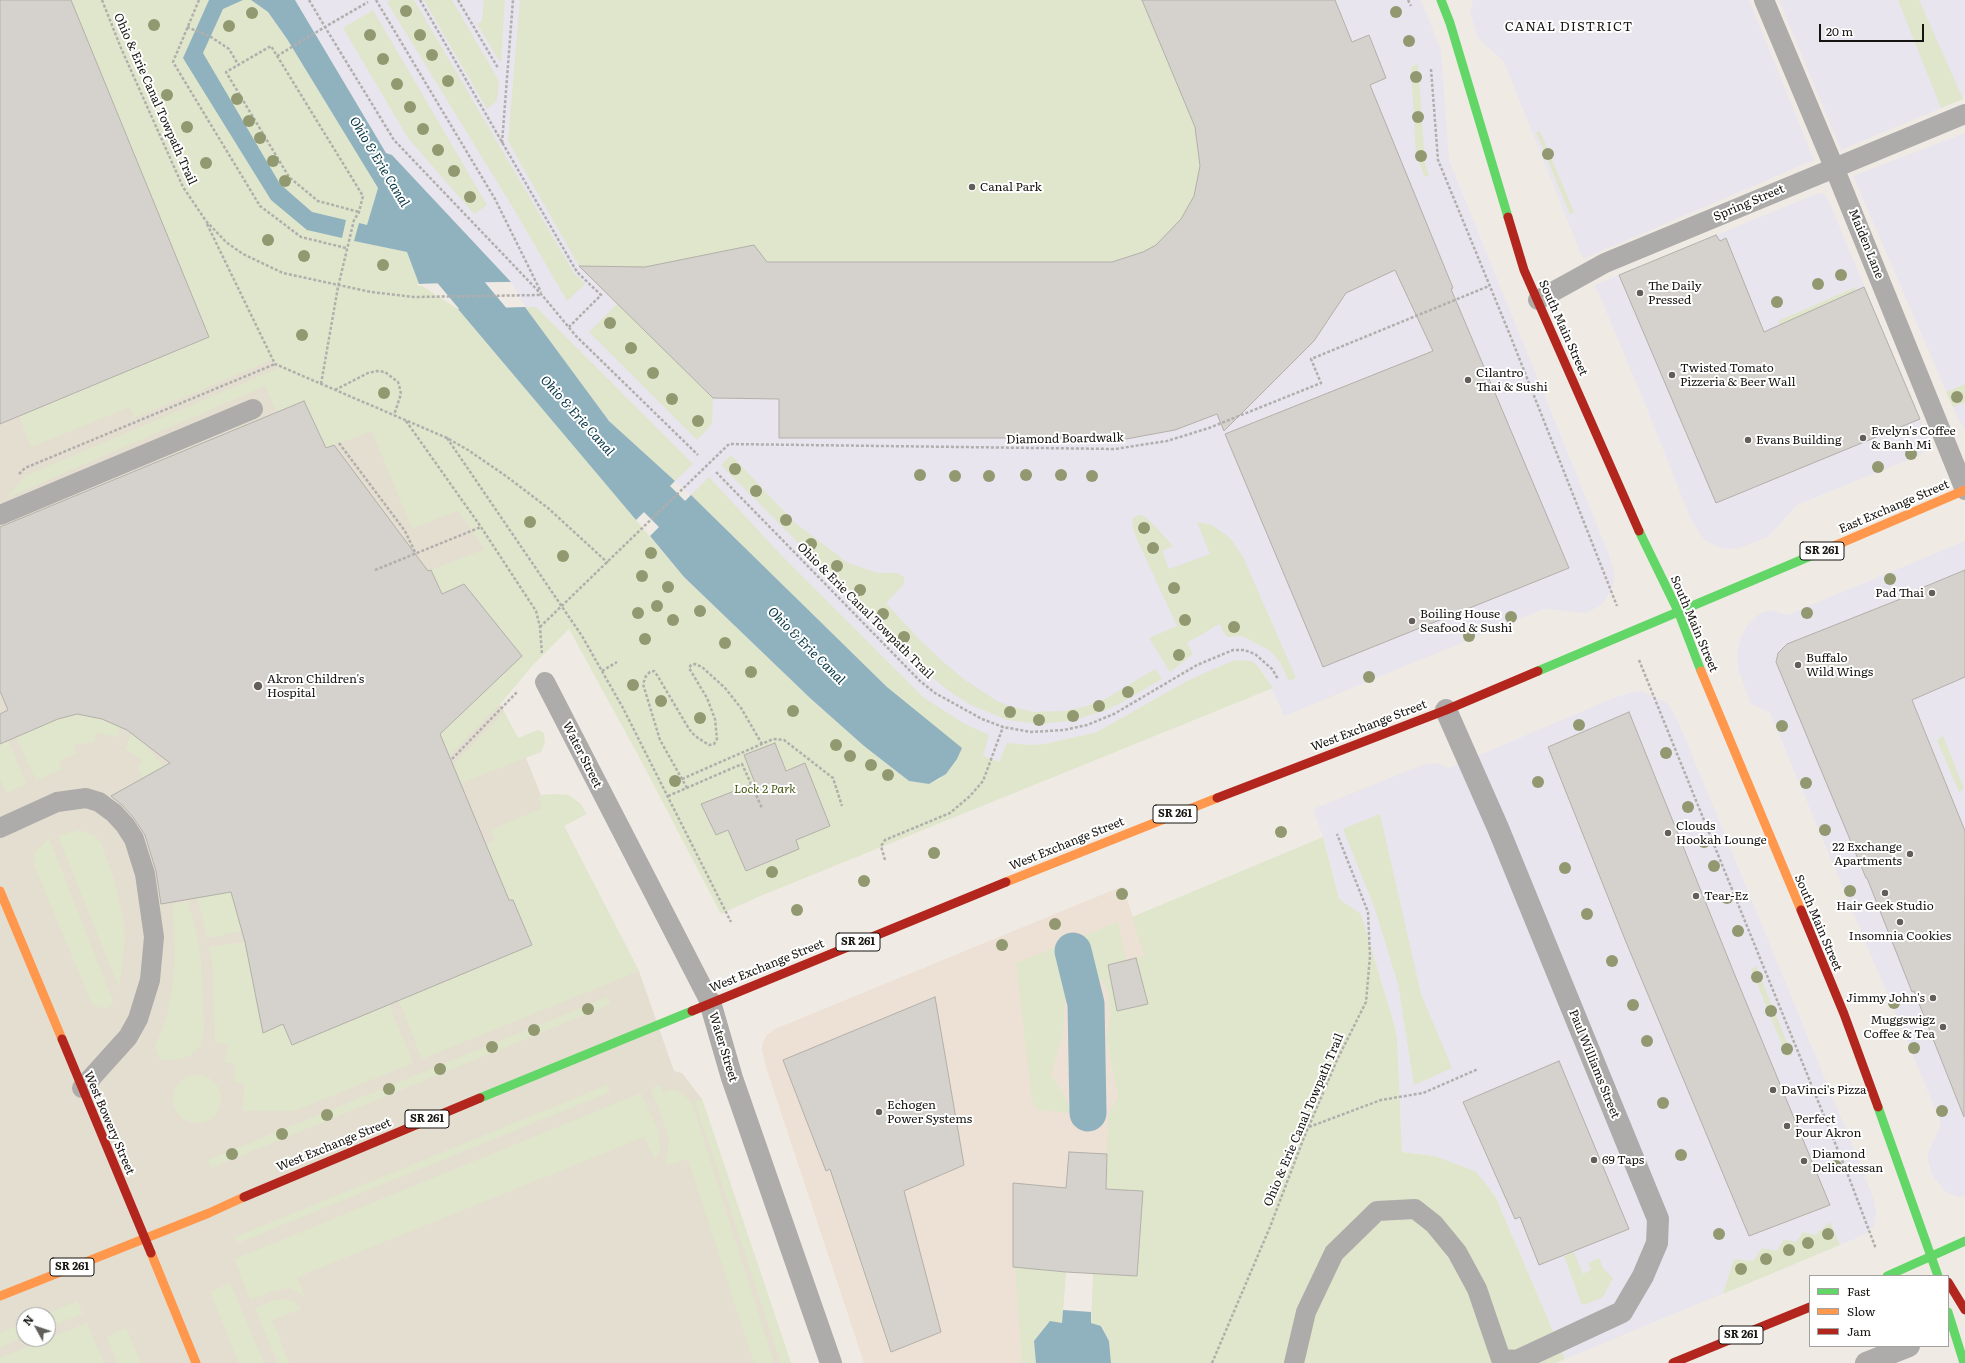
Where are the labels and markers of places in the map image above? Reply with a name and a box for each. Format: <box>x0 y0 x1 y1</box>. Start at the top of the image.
place label: Canal Park <box>980 180 1042 194</box>
marker: Canal Park <box>967 182 977 192</box>
place label: The Daily Pressed <box>1648 279 1702 307</box>
marker: The Daily Pressed <box>1635 288 1645 298</box>
place label: Twisted Tomato Pizzeria & Beer Wall <box>1680 361 1795 389</box>
place label: Cilantro Thai & Sushi <box>1476 366 1548 394</box>
marker: Twisted Tomato Pizzeria & Beer Wall <box>1667 370 1677 380</box>
marker: Cilantro Thai & Sushi <box>1463 375 1473 385</box>
place label: Evelyn's Coffee & Banh Mi <box>1871 424 1956 452</box>
place label: Evans Building <box>1756 433 1842 447</box>
marker: Evelyn's Coffee & Banh Mi <box>1858 433 1868 443</box>
marker: Evans Building <box>1743 435 1753 445</box>
place label: Pad Thai <box>1875 586 1924 600</box>
marker: Pad Thai <box>1927 588 1937 598</box>
place label: Boiling House Seafood & Sushi <box>1420 607 1512 635</box>
marker: Boiling House Seafood & Sushi <box>1407 616 1417 626</box>
place label: Buffalo Wild Wings <box>1806 651 1873 679</box>
marker: Buffalo Wild Wings <box>1793 660 1803 670</box>
place label: Akron Children's Hospital <box>267 672 364 700</box>
marker: Akron Children's Hospital <box>252 680 264 692</box>
place label: Clouds Hookah Lounge <box>1676 819 1767 847</box>
marker: Clouds Hookah Lounge <box>1663 828 1673 838</box>
place label: 22 Exchange Apartments <box>1832 840 1902 868</box>
marker: 22 Exchange Apartments <box>1905 849 1915 859</box>
marker: Hair Geek Studio <box>1880 888 1890 898</box>
place label: Tear-Ez <box>1704 889 1748 903</box>
marker: Tear-Ez <box>1691 891 1701 901</box>
place label: Hair Geek Studio <box>1836 899 1934 913</box>
marker: Insomnia Cookies <box>1895 917 1905 927</box>
place label: Insomnia Cookies <box>1849 929 1951 943</box>
place label: Jimmy John's <box>1846 991 1925 1005</box>
marker: Jimmy John's <box>1928 993 1938 1003</box>
place label: Muggswigz Coffee & Tea <box>1863 1013 1935 1041</box>
marker: Muggswigz Coffee & Tea <box>1938 1022 1948 1032</box>
place label: DaVinci's Pizza <box>1781 1083 1866 1097</box>
marker: DaVinci's Pizza <box>1768 1085 1778 1095</box>
place label: Echogen Power Systems <box>887 1098 972 1126</box>
marker: Echogen Power Systems <box>874 1107 884 1117</box>
place label: Perfect Pour Akron <box>1795 1112 1861 1140</box>
marker: Perfect Pour Akron <box>1782 1121 1792 1131</box>
place label: Diamond Delicatessan <box>1812 1147 1883 1175</box>
place label: 69 Taps <box>1602 1153 1644 1167</box>
marker: 69 Taps <box>1589 1155 1599 1165</box>
marker: Diamond Delicatessan <box>1799 1156 1809 1166</box>

